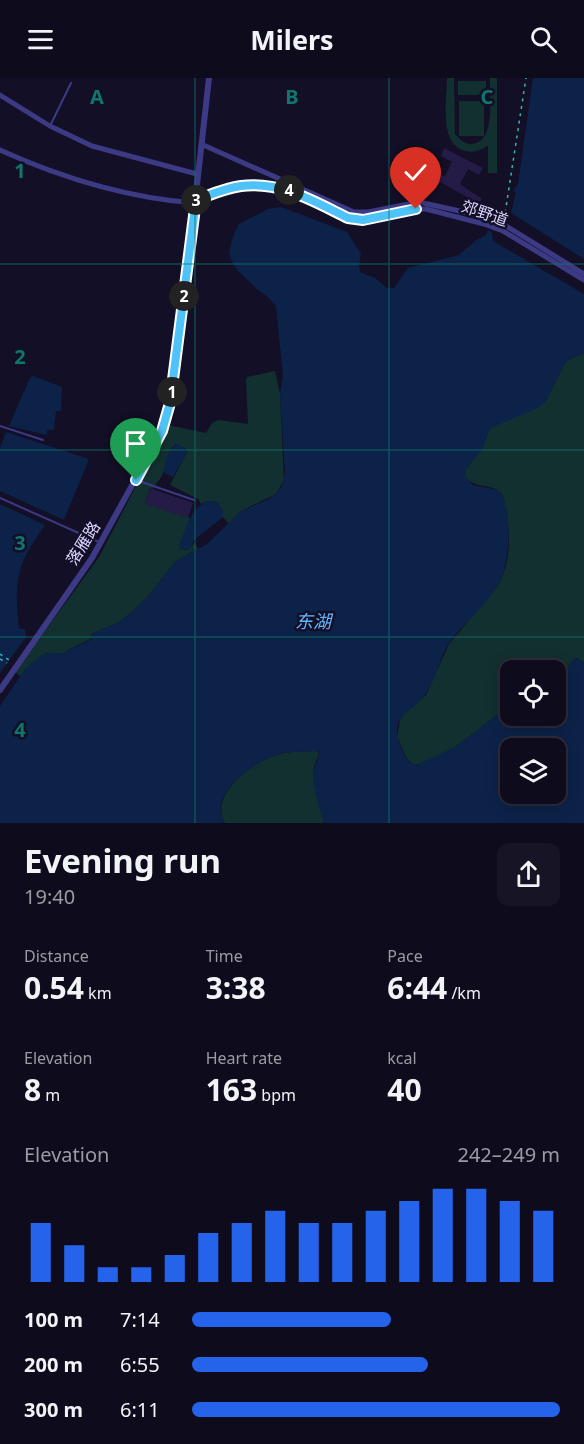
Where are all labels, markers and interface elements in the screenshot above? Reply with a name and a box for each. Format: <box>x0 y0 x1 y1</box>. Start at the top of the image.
text: Milers <box>250 21 334 58</box>
icon: menu <box>24 23 57 56</box>
icon: search <box>527 23 560 56</box>
text: A <box>90 83 104 110</box>
text: B <box>285 83 299 110</box>
text: C <box>481 83 494 110</box>
pin <box>390 147 441 209</box>
icon: check <box>399 156 432 189</box>
text: 1 <box>14 157 26 184</box>
pin: 4 <box>274 175 304 205</box>
text: 4 <box>284 179 294 201</box>
pin: 3 <box>181 185 211 215</box>
text: 3 <box>191 189 201 211</box>
street label: 郊野道 <box>459 195 511 231</box>
pin: 2 <box>169 281 199 311</box>
text: 2 <box>179 285 189 307</box>
text: 2 <box>14 343 26 370</box>
pin: 1 <box>157 377 187 407</box>
text: 1 <box>167 381 177 403</box>
pin <box>110 418 161 480</box>
icon: arrive <box>119 427 152 460</box>
street label: 落雁路 <box>61 517 105 569</box>
text: 3 <box>14 529 26 556</box>
water label: 东湖 <box>295 609 334 633</box>
map controls <box>500 660 566 804</box>
button: locate <box>500 660 566 726</box>
text: 4 <box>14 716 26 743</box>
button: layers <box>500 738 566 804</box>
text: Evening run <box>24 838 221 883</box>
button: share <box>497 843 560 906</box>
text: 19:40 <box>24 883 75 910</box>
text: Distance <box>24 945 89 967</box>
text: Time <box>206 945 243 967</box>
text: Pace <box>387 945 423 967</box>
text: 0.54 <box>24 967 84 1008</box>
text: 3:38 <box>206 967 266 1008</box>
text: 6:44 <box>387 967 447 1008</box>
text: km <box>84 982 112 1004</box>
text: /km <box>447 982 481 1004</box>
text: Elevation <box>24 1047 92 1069</box>
text: Heart rate <box>206 1047 282 1069</box>
text: kcal <box>387 1047 417 1069</box>
text: 8 <box>24 1069 41 1110</box>
text: 163 <box>206 1069 257 1110</box>
text: 40 <box>387 1069 422 1110</box>
text: m <box>41 1084 60 1106</box>
text: bpm <box>257 1084 296 1106</box>
text: Elevation <box>24 1141 109 1168</box>
text: 242–249 m <box>457 1141 560 1168</box>
text: 100 m <box>24 1306 83 1333</box>
text: 7:14 <box>120 1306 160 1333</box>
text: 200 m <box>24 1351 83 1378</box>
text: 6:55 <box>120 1351 160 1378</box>
text: 300 m <box>24 1396 83 1423</box>
text: 6:11 <box>120 1396 160 1423</box>

